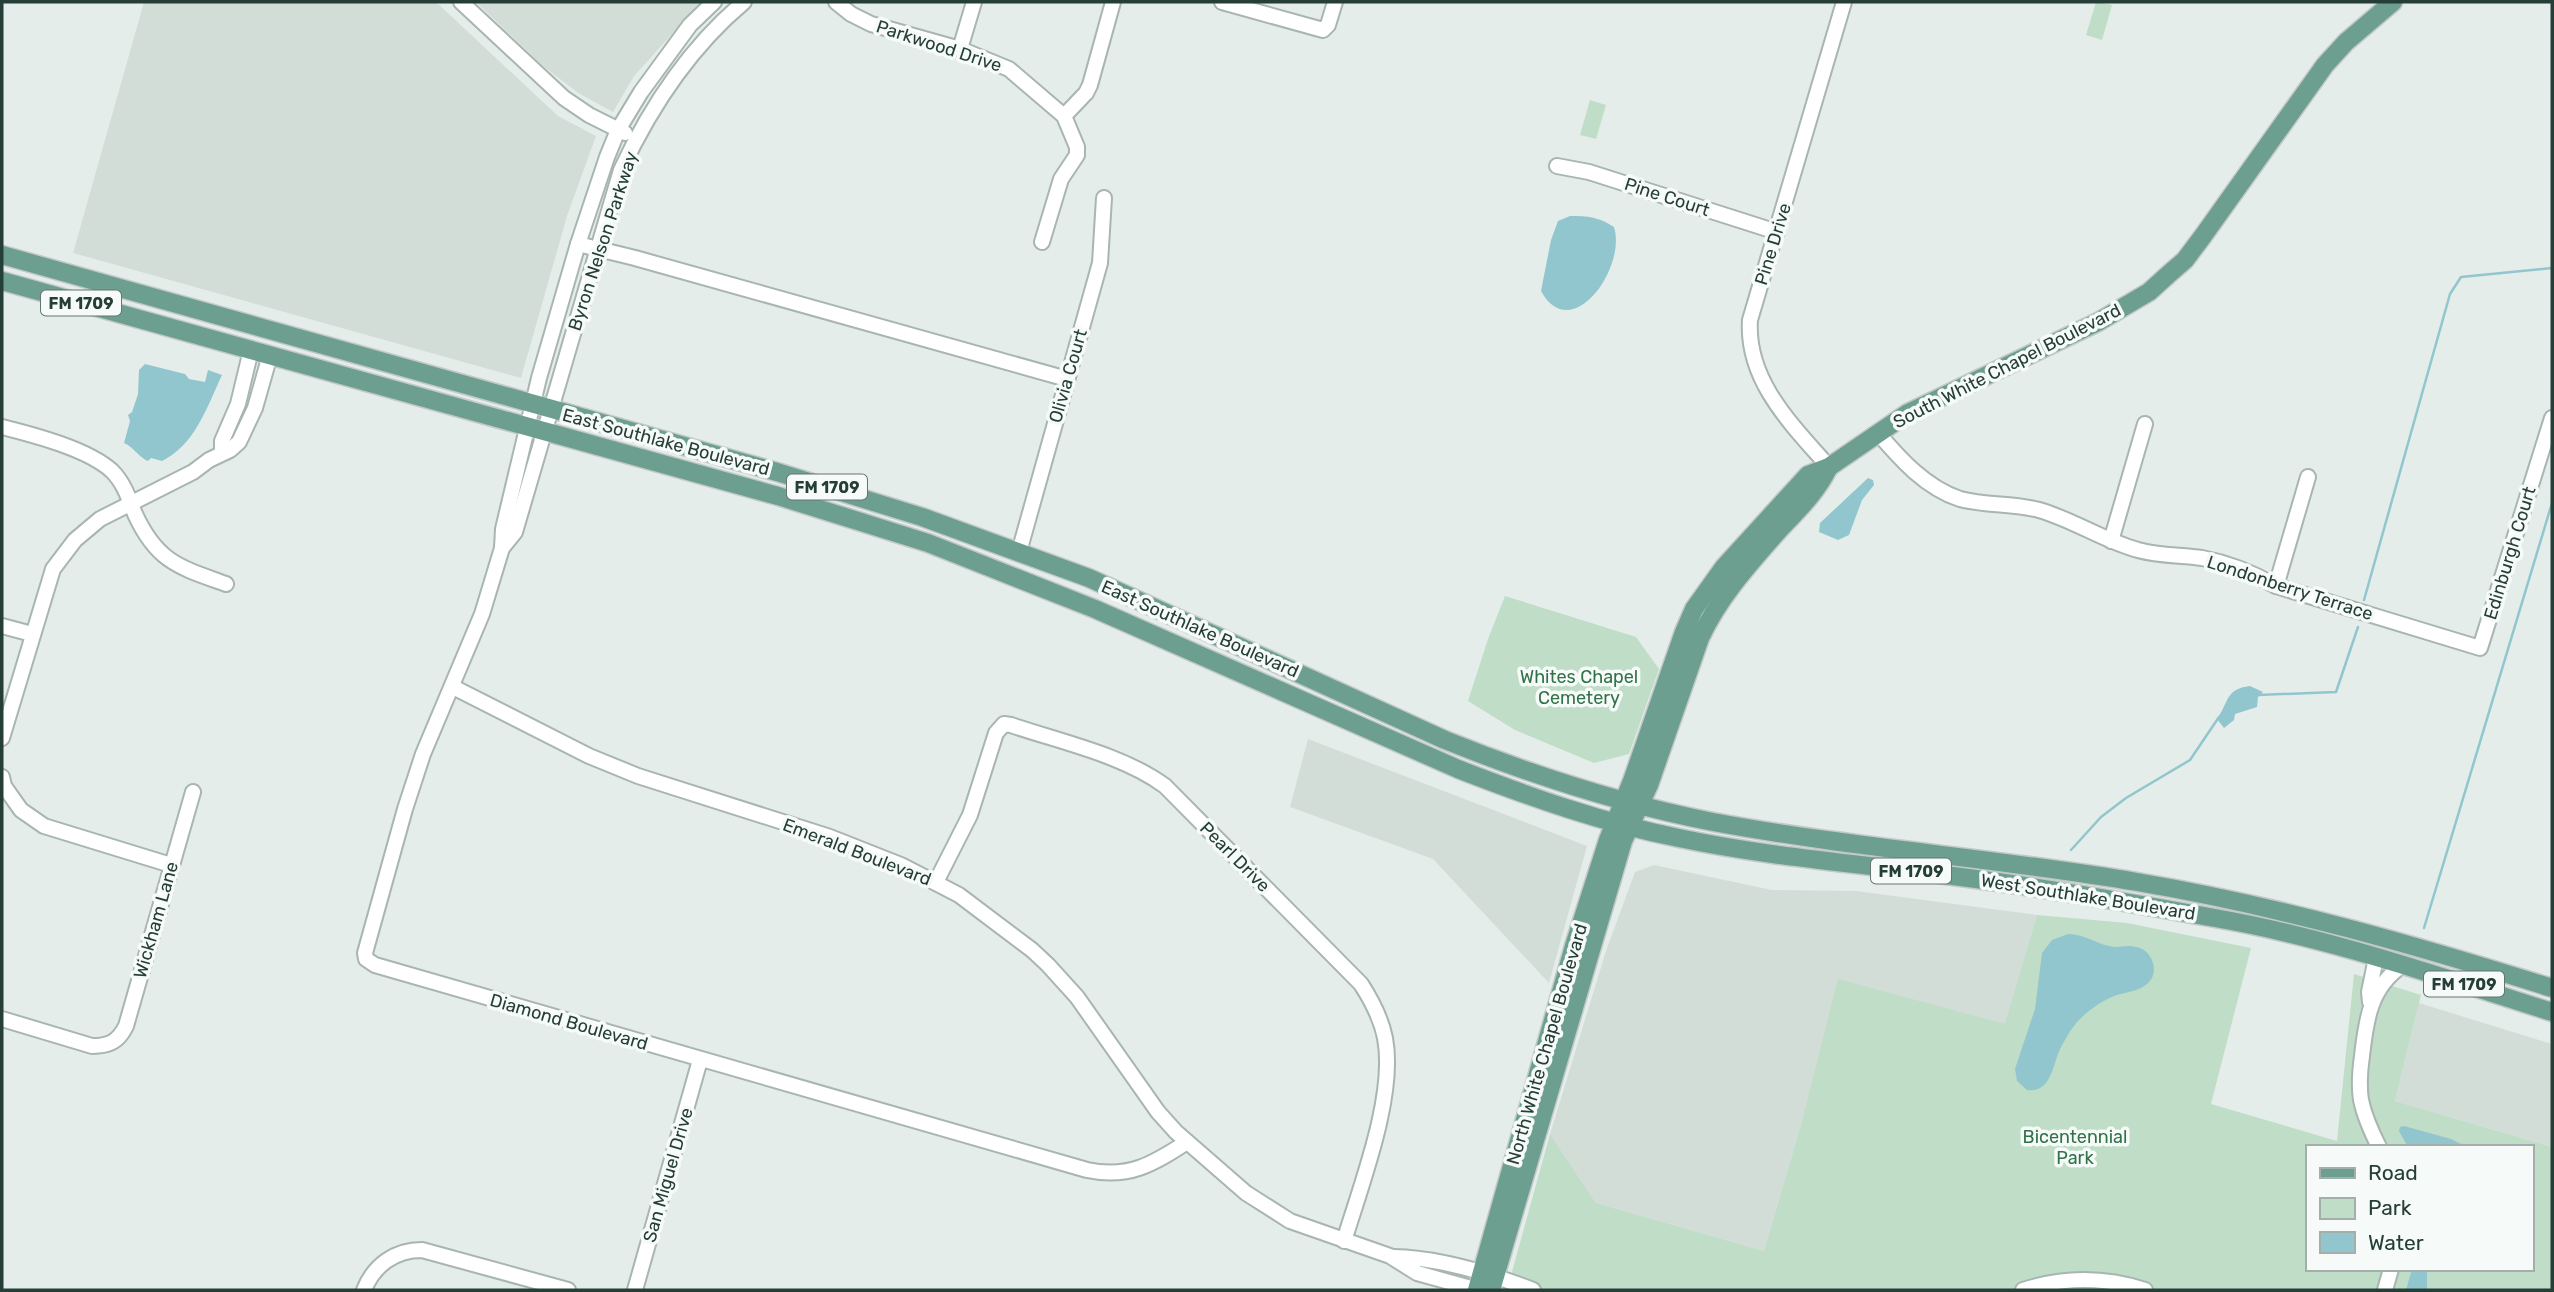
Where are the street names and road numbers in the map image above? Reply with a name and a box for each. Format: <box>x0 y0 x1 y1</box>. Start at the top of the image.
street label: Parkwood Drive <box>873 15 1005 77</box>
street label: Byron Nelson Parkway <box>564 148 642 333</box>
street label: Pine Court <box>1622 173 1712 221</box>
street label: Pine Drive <box>1750 200 1796 288</box>
road number: FM 1709 <box>41 290 121 316</box>
street label: South White Chapel Boulevard <box>1890 299 2124 433</box>
street label: Olivia Court <box>1044 327 1092 425</box>
street label: East Southlake Boulevard <box>560 404 772 480</box>
road number: FM 1709 <box>787 474 867 500</box>
street label: Edinburgh Court <box>2479 484 2541 622</box>
street label: Londonberry Terrace <box>2204 551 2376 625</box>
street label: East Southlake Boulevard <box>1098 575 1302 683</box>
street label: Emerald Boulevard <box>780 814 934 890</box>
street label: Pearl Drive <box>1195 817 1275 897</box>
road number: FM 1709 <box>1871 858 1951 884</box>
street label: Wickham Lane <box>129 859 183 981</box>
street label: West Southlake Boulevard <box>1979 869 2197 925</box>
street label: North White Chapel Boulevard <box>1502 921 1592 1167</box>
road number: FM 1709 <box>2424 972 2504 996</box>
street label: Diamond Boulevard <box>487 989 651 1055</box>
street label: San Miguel Drive <box>638 1105 698 1245</box>

